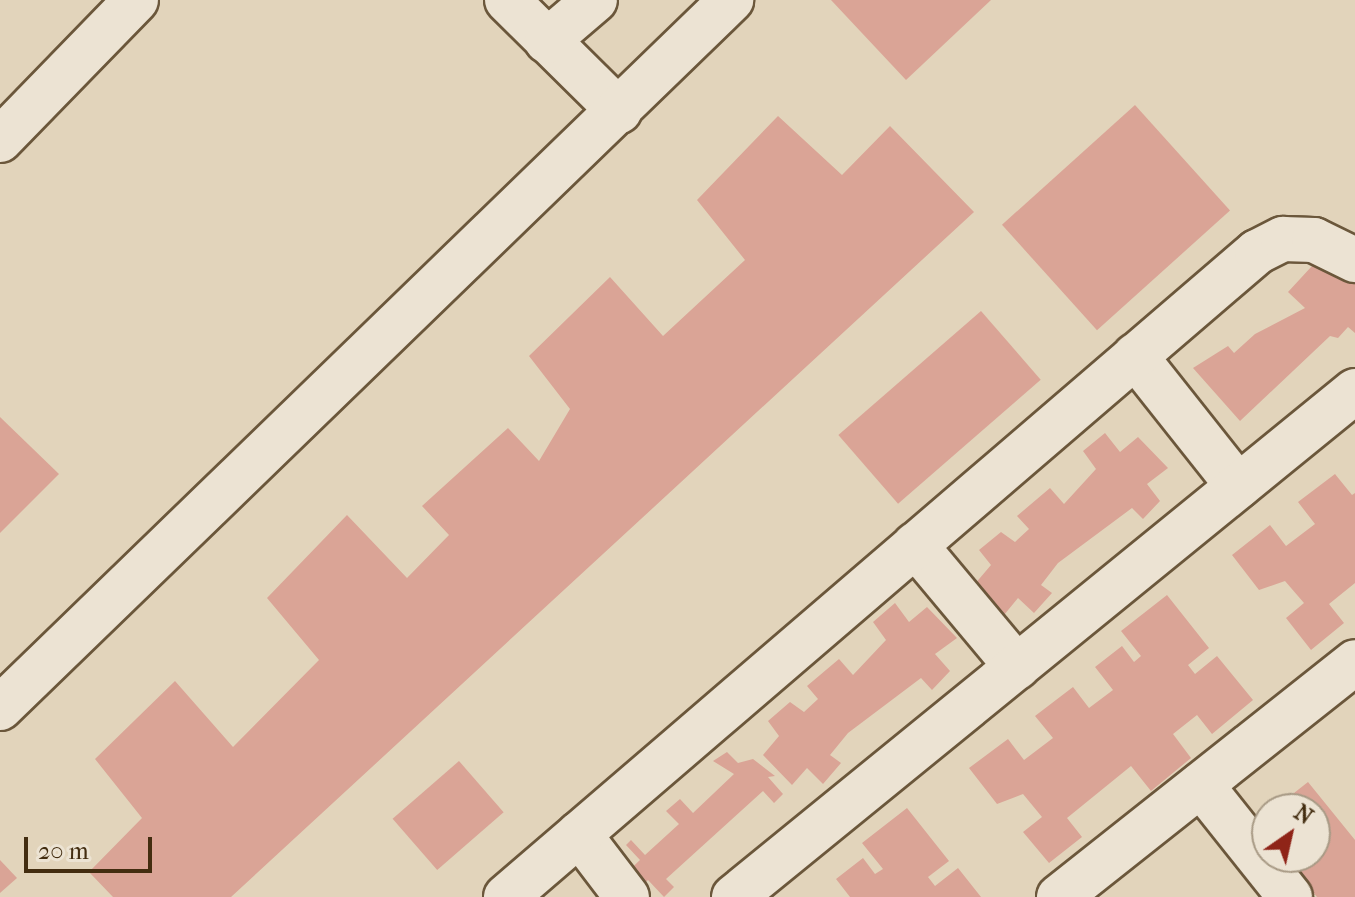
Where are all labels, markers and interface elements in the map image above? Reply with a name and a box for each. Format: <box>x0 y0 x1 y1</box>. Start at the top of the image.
north arrow <box>1251 793 1331 873</box>
text: N <box>1289 799 1317 830</box>
scale bar <box>28 821 156 871</box>
text: 20 m <box>38 837 89 865</box>

